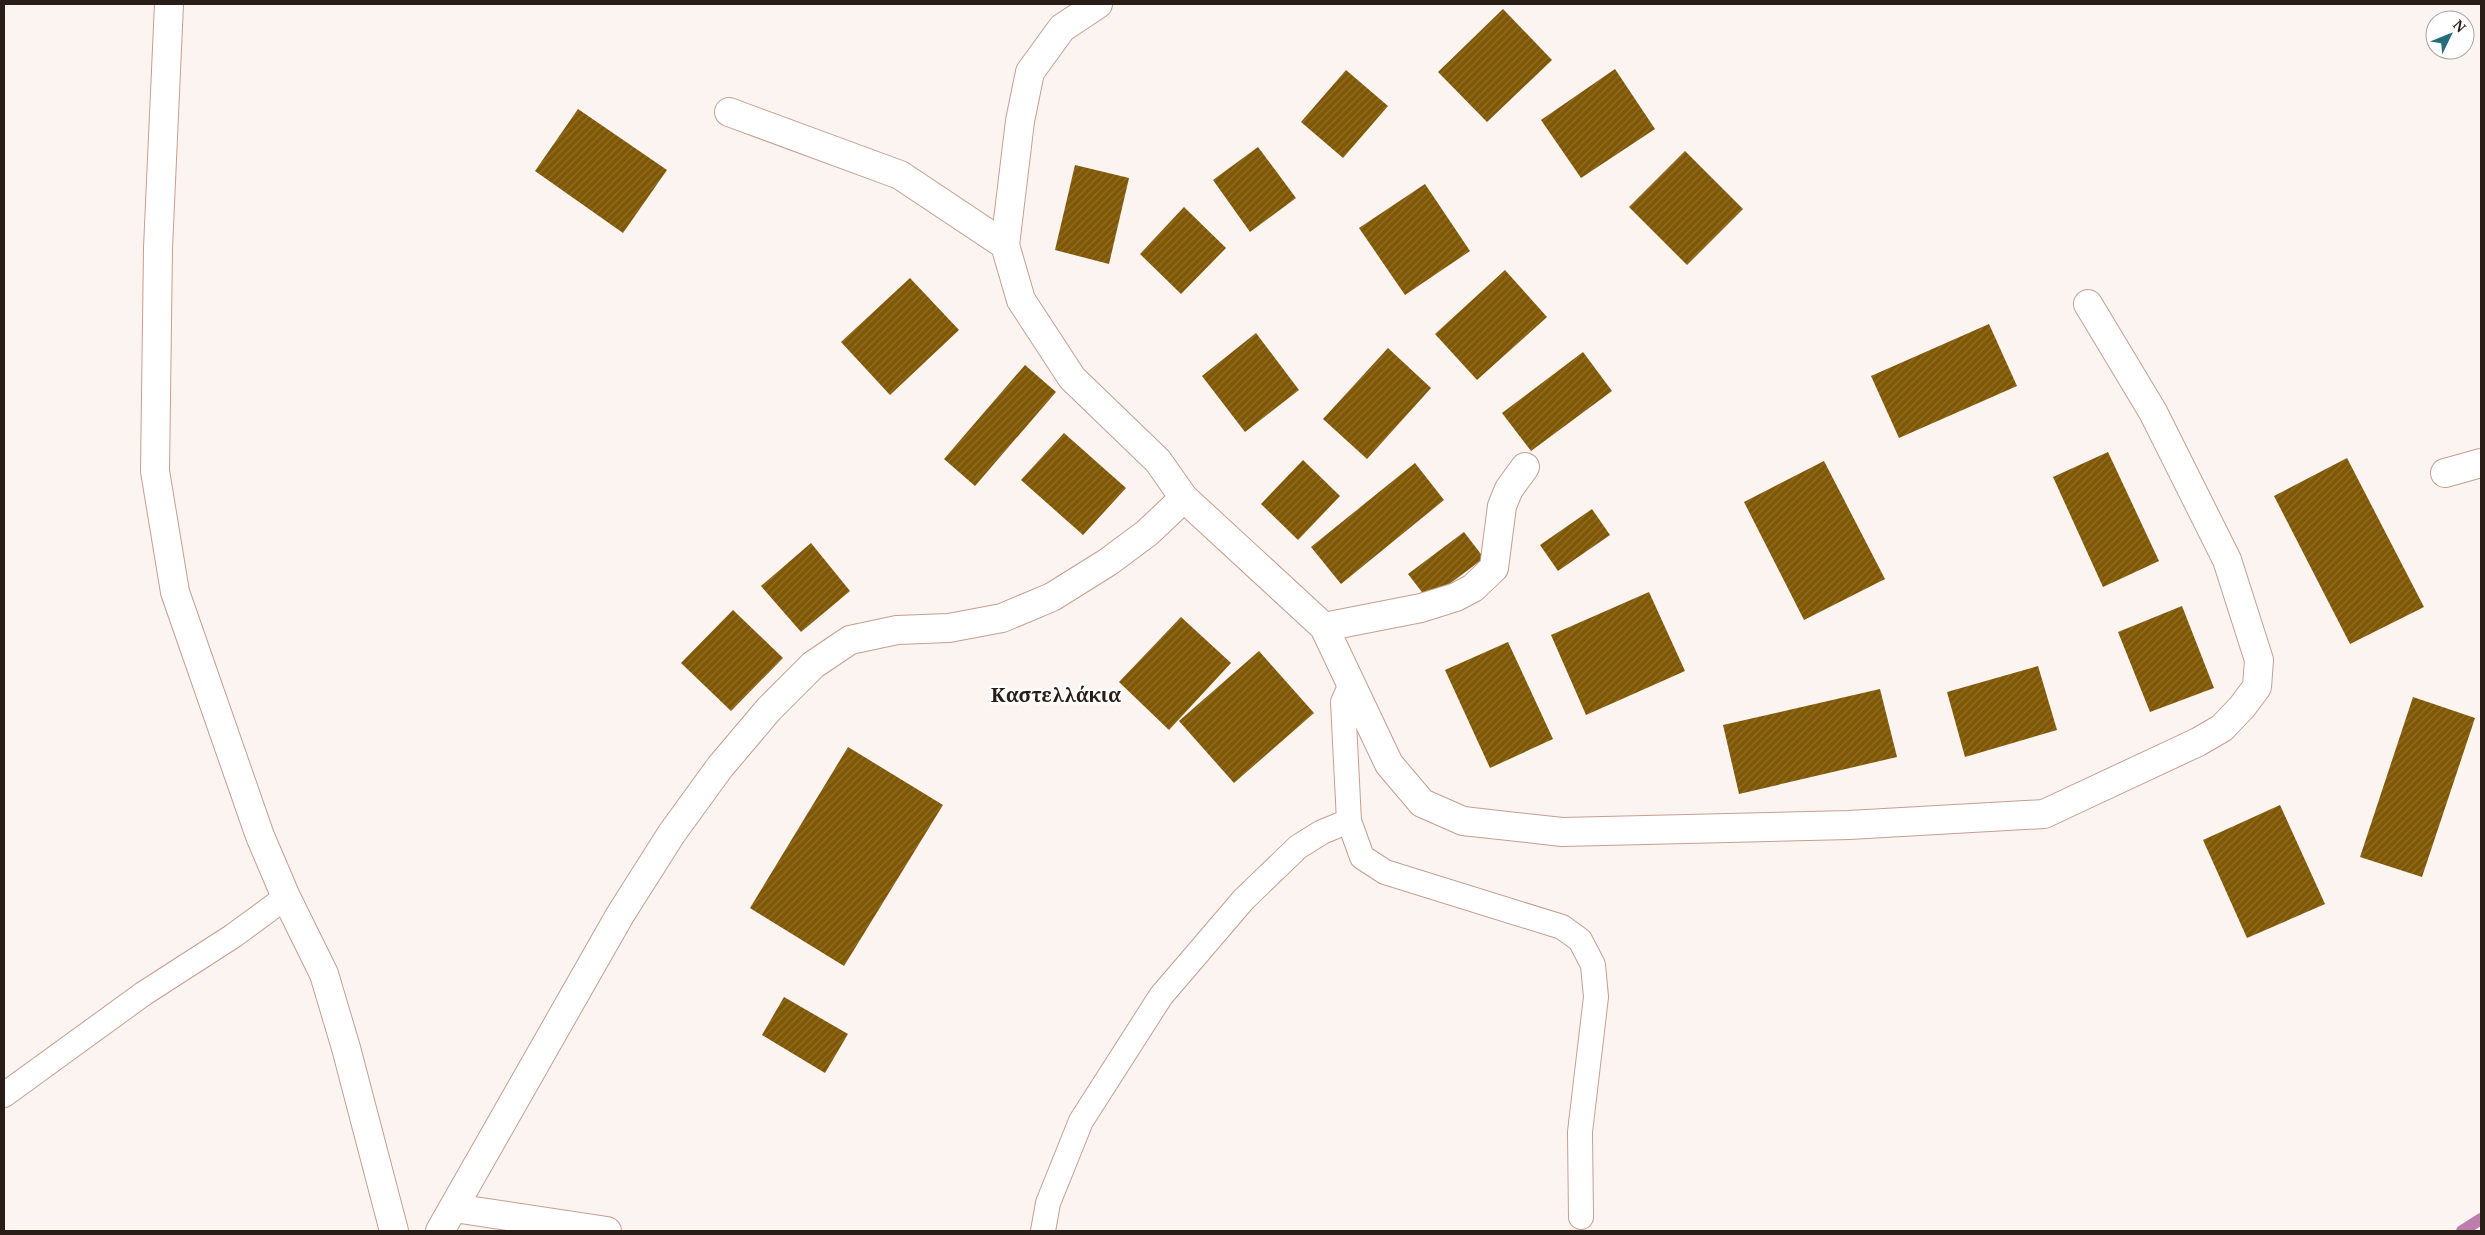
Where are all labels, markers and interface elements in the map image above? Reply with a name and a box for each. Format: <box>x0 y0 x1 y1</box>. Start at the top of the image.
north arrow <box>2425 10 2475 60</box>
text: N <box>2449 15 2471 36</box>
district label: Καστελλάκια <box>991 681 1122 708</box>

